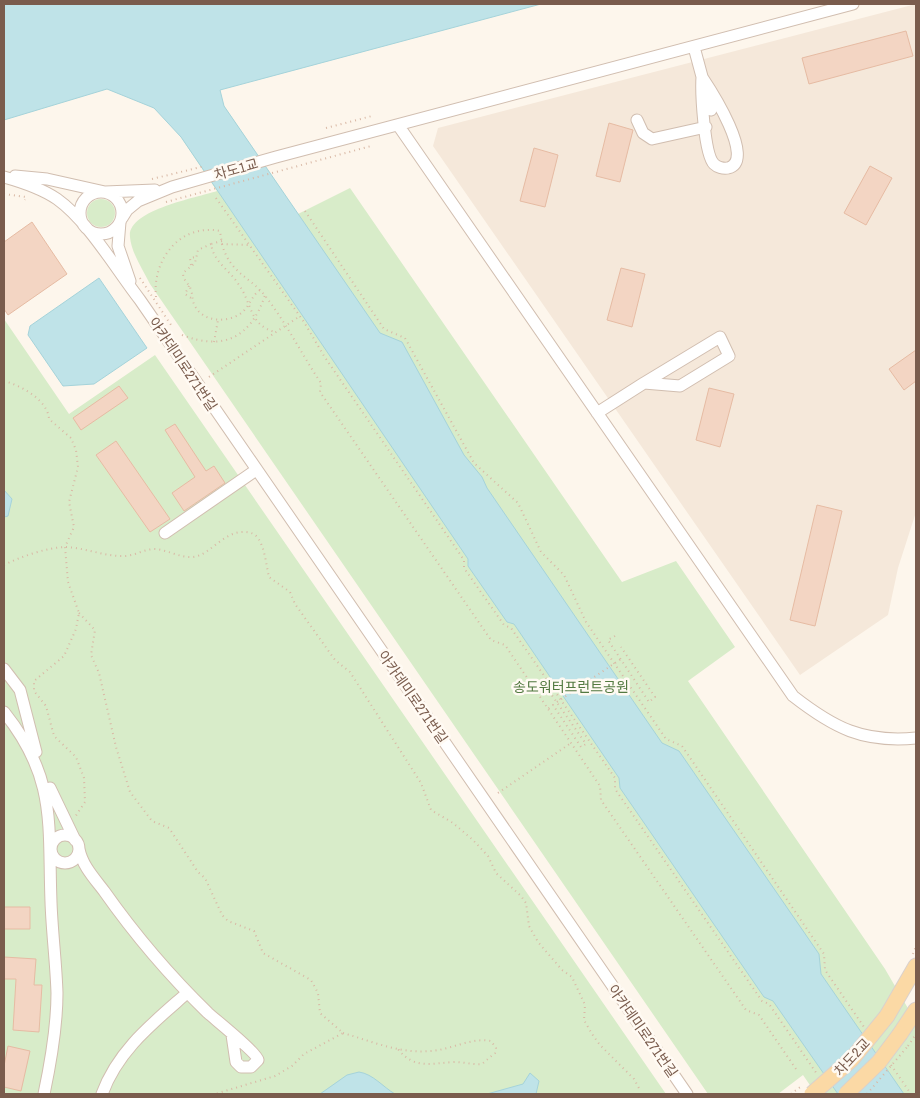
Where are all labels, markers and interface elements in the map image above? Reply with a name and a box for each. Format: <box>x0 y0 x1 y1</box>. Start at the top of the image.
street label: 차도1교 <box>212 154 260 184</box>
street label: 아카데미로271번길 <box>145 314 221 414</box>
street label: 아카데미로271번길 <box>374 647 452 747</box>
park label: 송도워터프런트공원 <box>513 678 629 696</box>
street label: 아카데미로271번길 <box>604 981 682 1081</box>
street label: 차도2교 <box>830 1034 874 1080</box>

